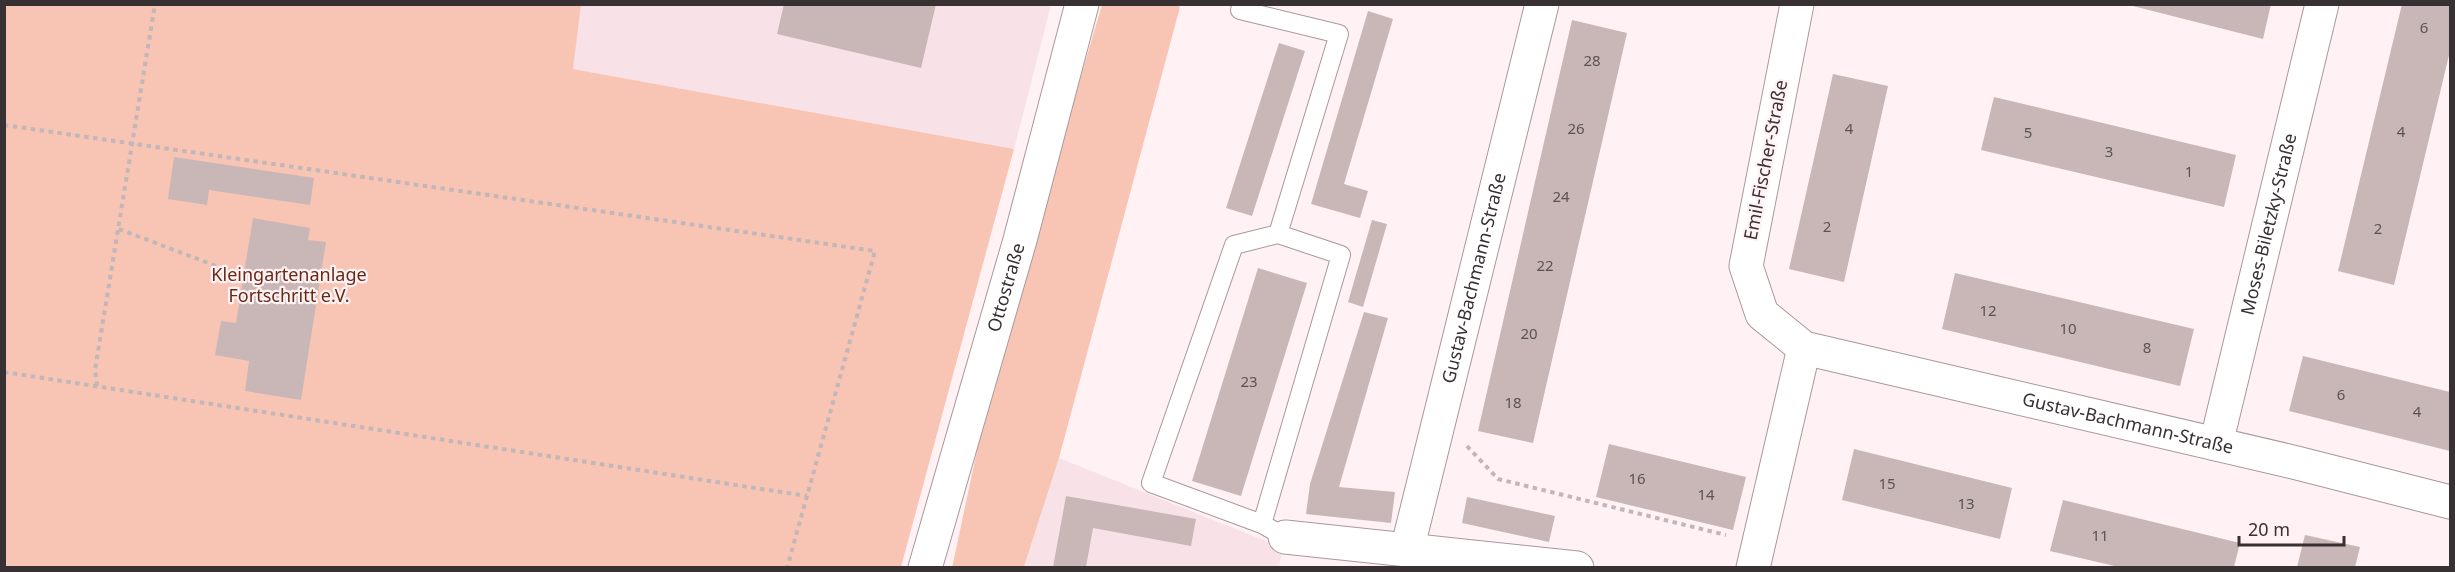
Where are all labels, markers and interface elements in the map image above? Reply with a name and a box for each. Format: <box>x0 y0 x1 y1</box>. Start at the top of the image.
house number: 6 <box>2420 17 2428 37</box>
house number: 28 <box>1583 50 1601 70</box>
street label: Emil-Fischer-Straße <box>1738 78 1792 242</box>
house number: 26 <box>1567 118 1585 138</box>
house number: 4 <box>1845 118 1854 138</box>
house number: 4 <box>2397 121 2406 141</box>
house number: 5 <box>2024 122 2032 142</box>
street label: Moses-Biletzky-Straße <box>2234 131 2301 317</box>
house number: 3 <box>2105 141 2113 161</box>
house number: 1 <box>2185 161 2193 181</box>
street label: Gustav-Bachmann-Straße <box>1436 170 1511 386</box>
house number: 24 <box>1552 186 1570 206</box>
house number: 2 <box>1823 216 1831 236</box>
house number: 2 <box>2374 218 2382 238</box>
street label: Ottostraße <box>981 240 1030 335</box>
house number: 22 <box>1536 255 1554 275</box>
park label: Kleingartenanlage Fortschritt e.V. <box>211 262 367 307</box>
house number: 12 <box>1979 300 1997 320</box>
house number: 10 <box>2059 318 2077 338</box>
house number: 20 <box>1520 323 1538 343</box>
house number: 8 <box>2143 337 2151 357</box>
house number: 23 <box>1240 371 1258 391</box>
house number: 6 <box>2337 384 2345 404</box>
street label: Gustav-Bachmann-Straße <box>2020 386 2236 459</box>
house number: 18 <box>1504 392 1522 412</box>
house number: 4 <box>2413 401 2422 421</box>
house number: 16 <box>1628 468 1646 488</box>
house number: 15 <box>1878 473 1896 493</box>
house number: 14 <box>1697 484 1715 504</box>
house number: 13 <box>1957 493 1975 513</box>
scale bar <box>2239 509 2344 547</box>
text: 20 m <box>2248 517 2290 541</box>
house number: 11 <box>2091 525 2109 545</box>

